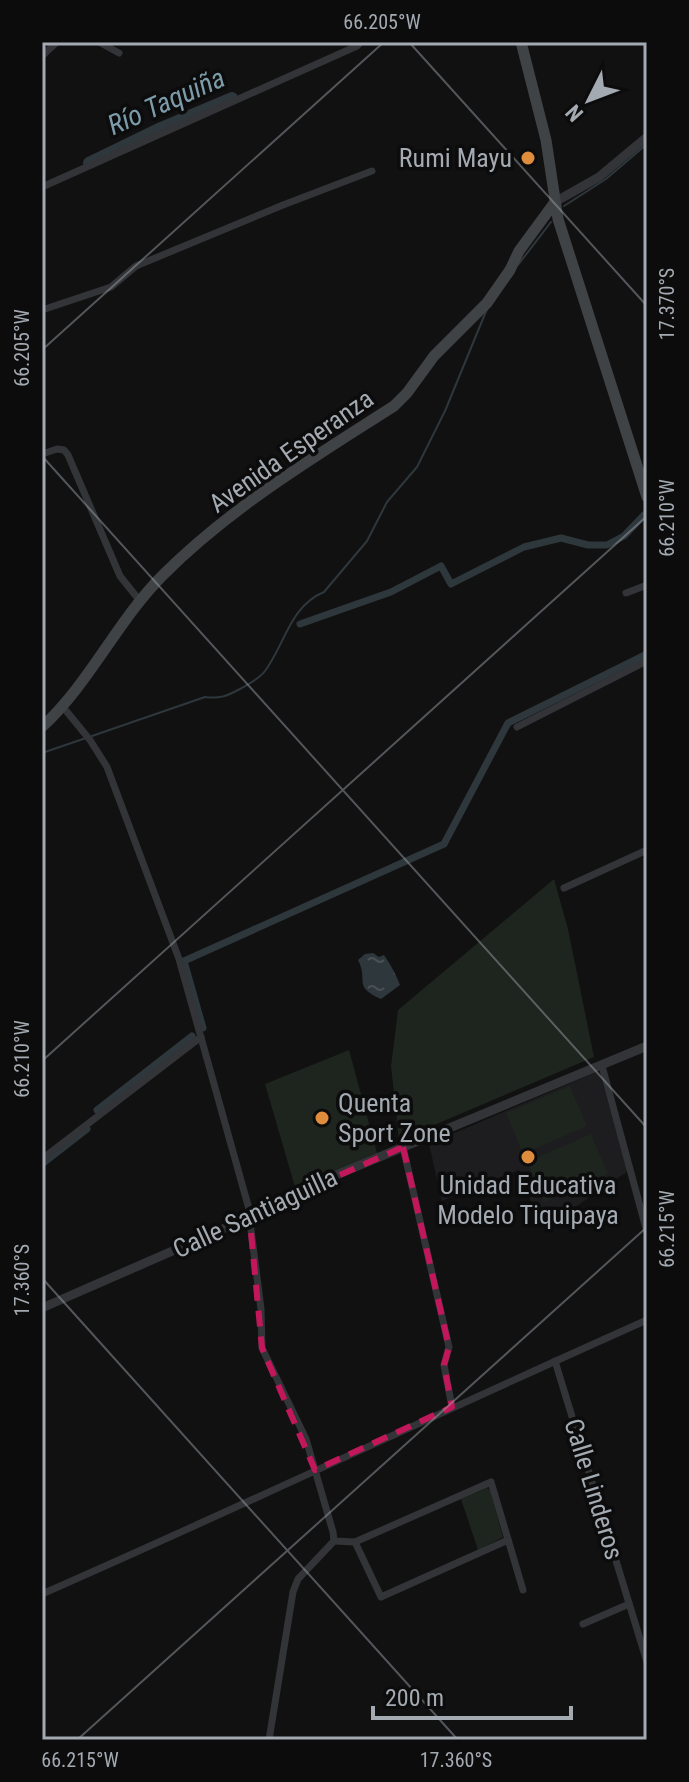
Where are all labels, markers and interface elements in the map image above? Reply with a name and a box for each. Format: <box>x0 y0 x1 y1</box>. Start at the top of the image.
text: 66.205°W <box>343 10 421 34</box>
north arrow <box>549 60 629 140</box>
water label: Río Taquiña <box>102 61 230 142</box>
text: N <box>561 100 588 126</box>
place label: Rumi Mayu <box>399 143 512 173</box>
marker: Rumi Mayu <box>519 149 537 167</box>
text: 17.370°S <box>655 268 679 340</box>
text: 66.205°W <box>10 309 34 387</box>
street label: Avenida Esperanza <box>203 383 379 519</box>
text: 66.210°W <box>655 479 679 557</box>
text: 66.210°W <box>10 1020 34 1098</box>
place label: Quenta Sport Zone <box>338 1088 451 1148</box>
marker: Quenta Sport Zone <box>313 1109 331 1127</box>
marker: Unidad Educativa Modelo Tiquipaya <box>519 1148 537 1166</box>
street label: Calle Santiaguilla <box>168 1162 342 1264</box>
place label: Unidad Educativa Modelo Tiquipaya <box>437 1170 619 1230</box>
text: 66.215°W <box>655 1190 679 1268</box>
text: 17.360°S <box>10 1244 34 1316</box>
street label: Calle Linderos <box>558 1415 630 1563</box>
scale bar <box>373 1670 571 1720</box>
text: 200 m <box>385 1684 444 1712</box>
text: 66.215°W <box>41 1748 119 1772</box>
text: 17.360°S <box>420 1748 492 1772</box>

